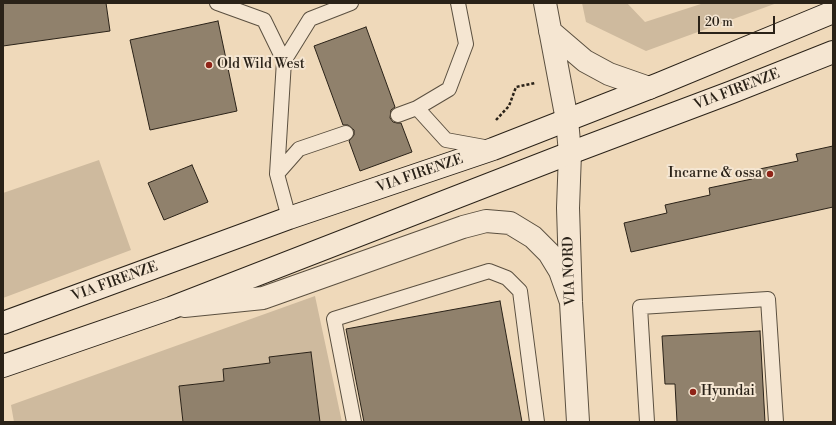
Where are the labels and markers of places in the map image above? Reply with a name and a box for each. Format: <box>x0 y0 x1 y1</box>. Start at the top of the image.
place label: Old Wild West <box>217 57 305 73</box>
marker: Old Wild West <box>204 60 214 70</box>
place label: Incarne & ossa <box>668 166 762 182</box>
marker: Incarne & ossa <box>765 169 775 179</box>
place label: Hyundai <box>701 384 755 400</box>
marker: Hyundai <box>688 387 698 397</box>

